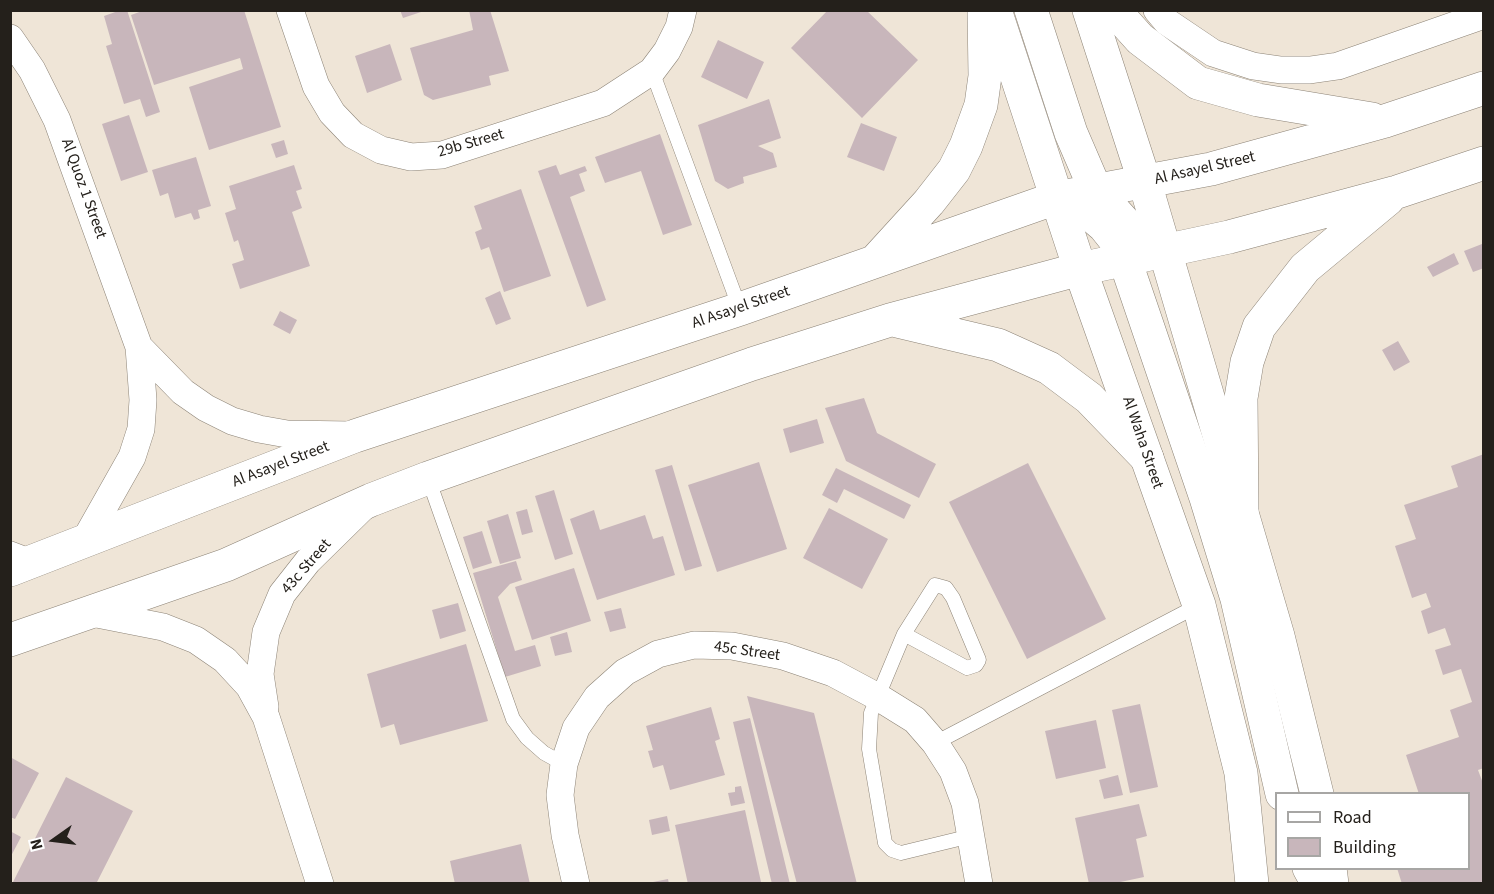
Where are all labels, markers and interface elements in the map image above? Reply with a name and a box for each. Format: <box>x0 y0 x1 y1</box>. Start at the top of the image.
street label: 29b Street <box>436 125 506 163</box>
street label: Al Quoz 1 Street <box>56 136 110 242</box>
street label: Al Asayel Street <box>1153 148 1257 190</box>
street label: Al Asayel Street <box>689 282 793 334</box>
street label: Al Waha Street <box>1117 394 1167 492</box>
street label: Al Asayel Street <box>230 438 332 492</box>
street label: 43c Street <box>278 536 336 598</box>
street label: 45c Street <box>713 638 781 666</box>
legend <box>1275 792 1470 870</box>
text: Road <box>1333 805 1372 830</box>
north arrow <box>24 810 84 870</box>
text: Building <box>1333 835 1396 860</box>
text: N <box>25 837 48 852</box>

